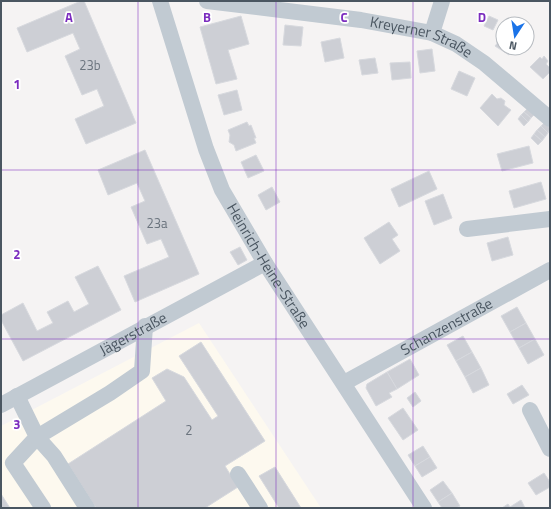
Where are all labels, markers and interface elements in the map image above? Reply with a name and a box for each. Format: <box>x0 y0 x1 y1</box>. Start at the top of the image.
text: A <box>65 7 73 27</box>
text: B <box>203 7 211 27</box>
text: C <box>340 7 348 27</box>
text: D <box>478 7 486 27</box>
street label: Kreyerner Straße <box>368 10 478 63</box>
north arrow <box>495 16 535 56</box>
text: N <box>508 37 518 54</box>
house number: 23b <box>79 55 101 75</box>
text: 1 <box>13 74 21 94</box>
street label: Heinrich-Heine-Straße <box>221 199 316 333</box>
house number: 23a <box>146 213 168 233</box>
text: 2 <box>13 244 21 264</box>
street label: Schanzenstraße <box>396 292 497 361</box>
street label: Jägerstraße <box>95 306 171 361</box>
text: 3 <box>13 414 21 434</box>
house number: 2 <box>185 420 193 440</box>

